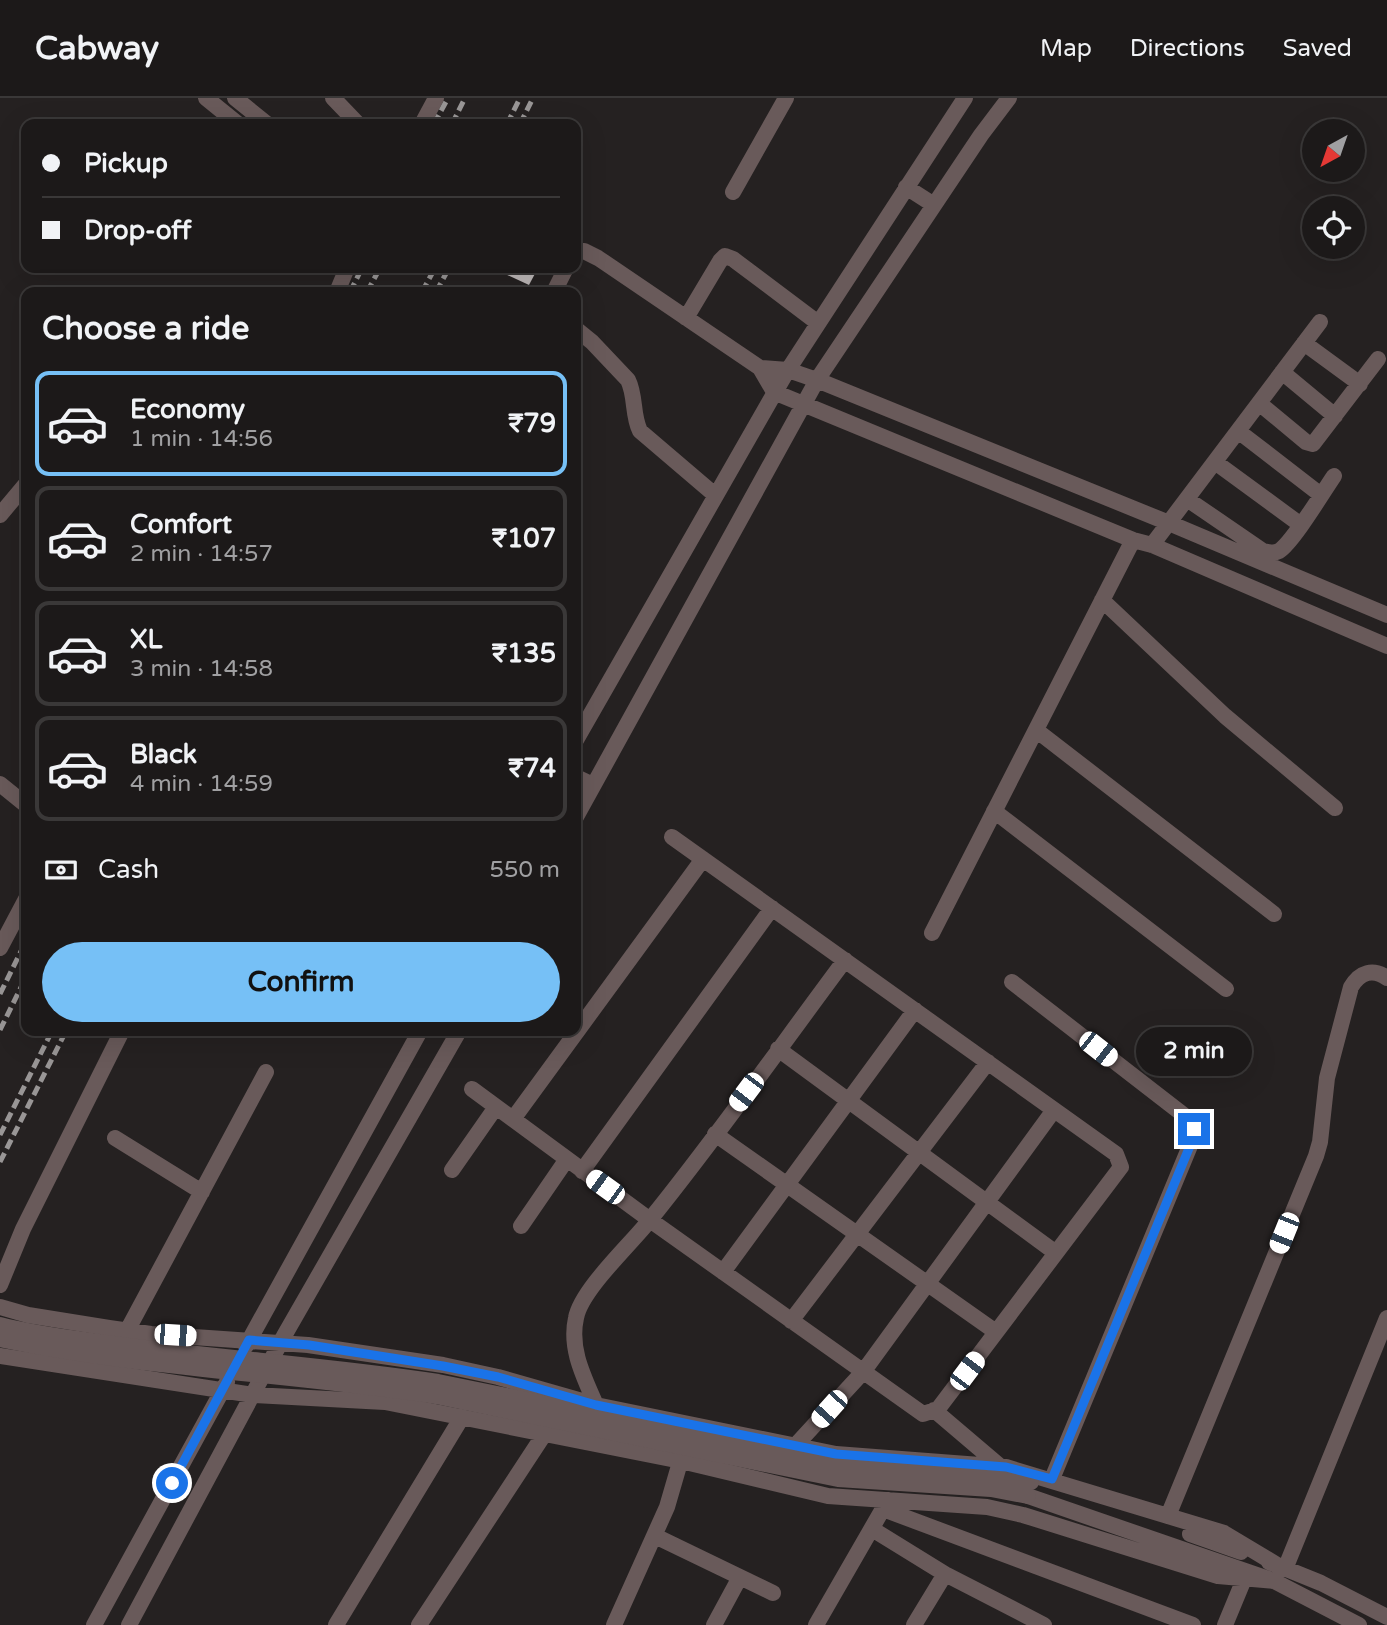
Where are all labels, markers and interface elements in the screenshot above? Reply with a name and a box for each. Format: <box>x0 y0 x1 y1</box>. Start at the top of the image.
text: Cabway <box>35 29 159 68</box>
text: Map <box>1040 34 1092 63</box>
text: Directions <box>1130 34 1245 63</box>
text: Saved <box>1283 34 1352 63</box>
north arrow <box>1302 119 1365 182</box>
map controls <box>1302 119 1365 259</box>
text: Pickup <box>84 148 168 179</box>
button: locate <box>1302 196 1365 259</box>
text: Drop-off <box>84 215 191 246</box>
text: Choose a ride <box>42 310 249 348</box>
icon: car <box>46 392 109 455</box>
text: Economy <box>130 394 245 425</box>
text: ₹79 <box>508 408 556 439</box>
text: 1 min · 14:56 <box>130 425 273 453</box>
icon: car <box>46 507 109 570</box>
text: Comfort <box>130 509 232 540</box>
text: ₹107 <box>492 523 556 554</box>
text: 2 min · 14:57 <box>130 540 273 568</box>
icon: car <box>46 622 109 685</box>
text: XL <box>130 624 162 655</box>
text: ₹135 <box>492 638 556 669</box>
text: 3 min · 14:58 <box>130 655 273 683</box>
icon: car <box>46 737 109 800</box>
text: Black <box>130 739 197 770</box>
text: ₹74 <box>508 753 556 784</box>
text: 4 min · 14:59 <box>130 770 273 798</box>
icon: cash <box>42 851 80 889</box>
text: Cash <box>98 854 159 885</box>
text: 550 m <box>490 856 560 884</box>
button: Confirm <box>42 942 560 1022</box>
car <box>1075 1028 1122 1070</box>
callout: 2 min <box>1136 1028 1252 1076</box>
text: 2 min <box>1163 1037 1225 1065</box>
car <box>725 1069 768 1115</box>
route end <box>1178 1113 1210 1145</box>
car <box>582 1166 629 1208</box>
car <box>1267 1210 1302 1256</box>
car <box>154 1323 197 1347</box>
car <box>946 1348 989 1394</box>
car <box>808 1386 851 1432</box>
route start <box>156 1467 188 1499</box>

